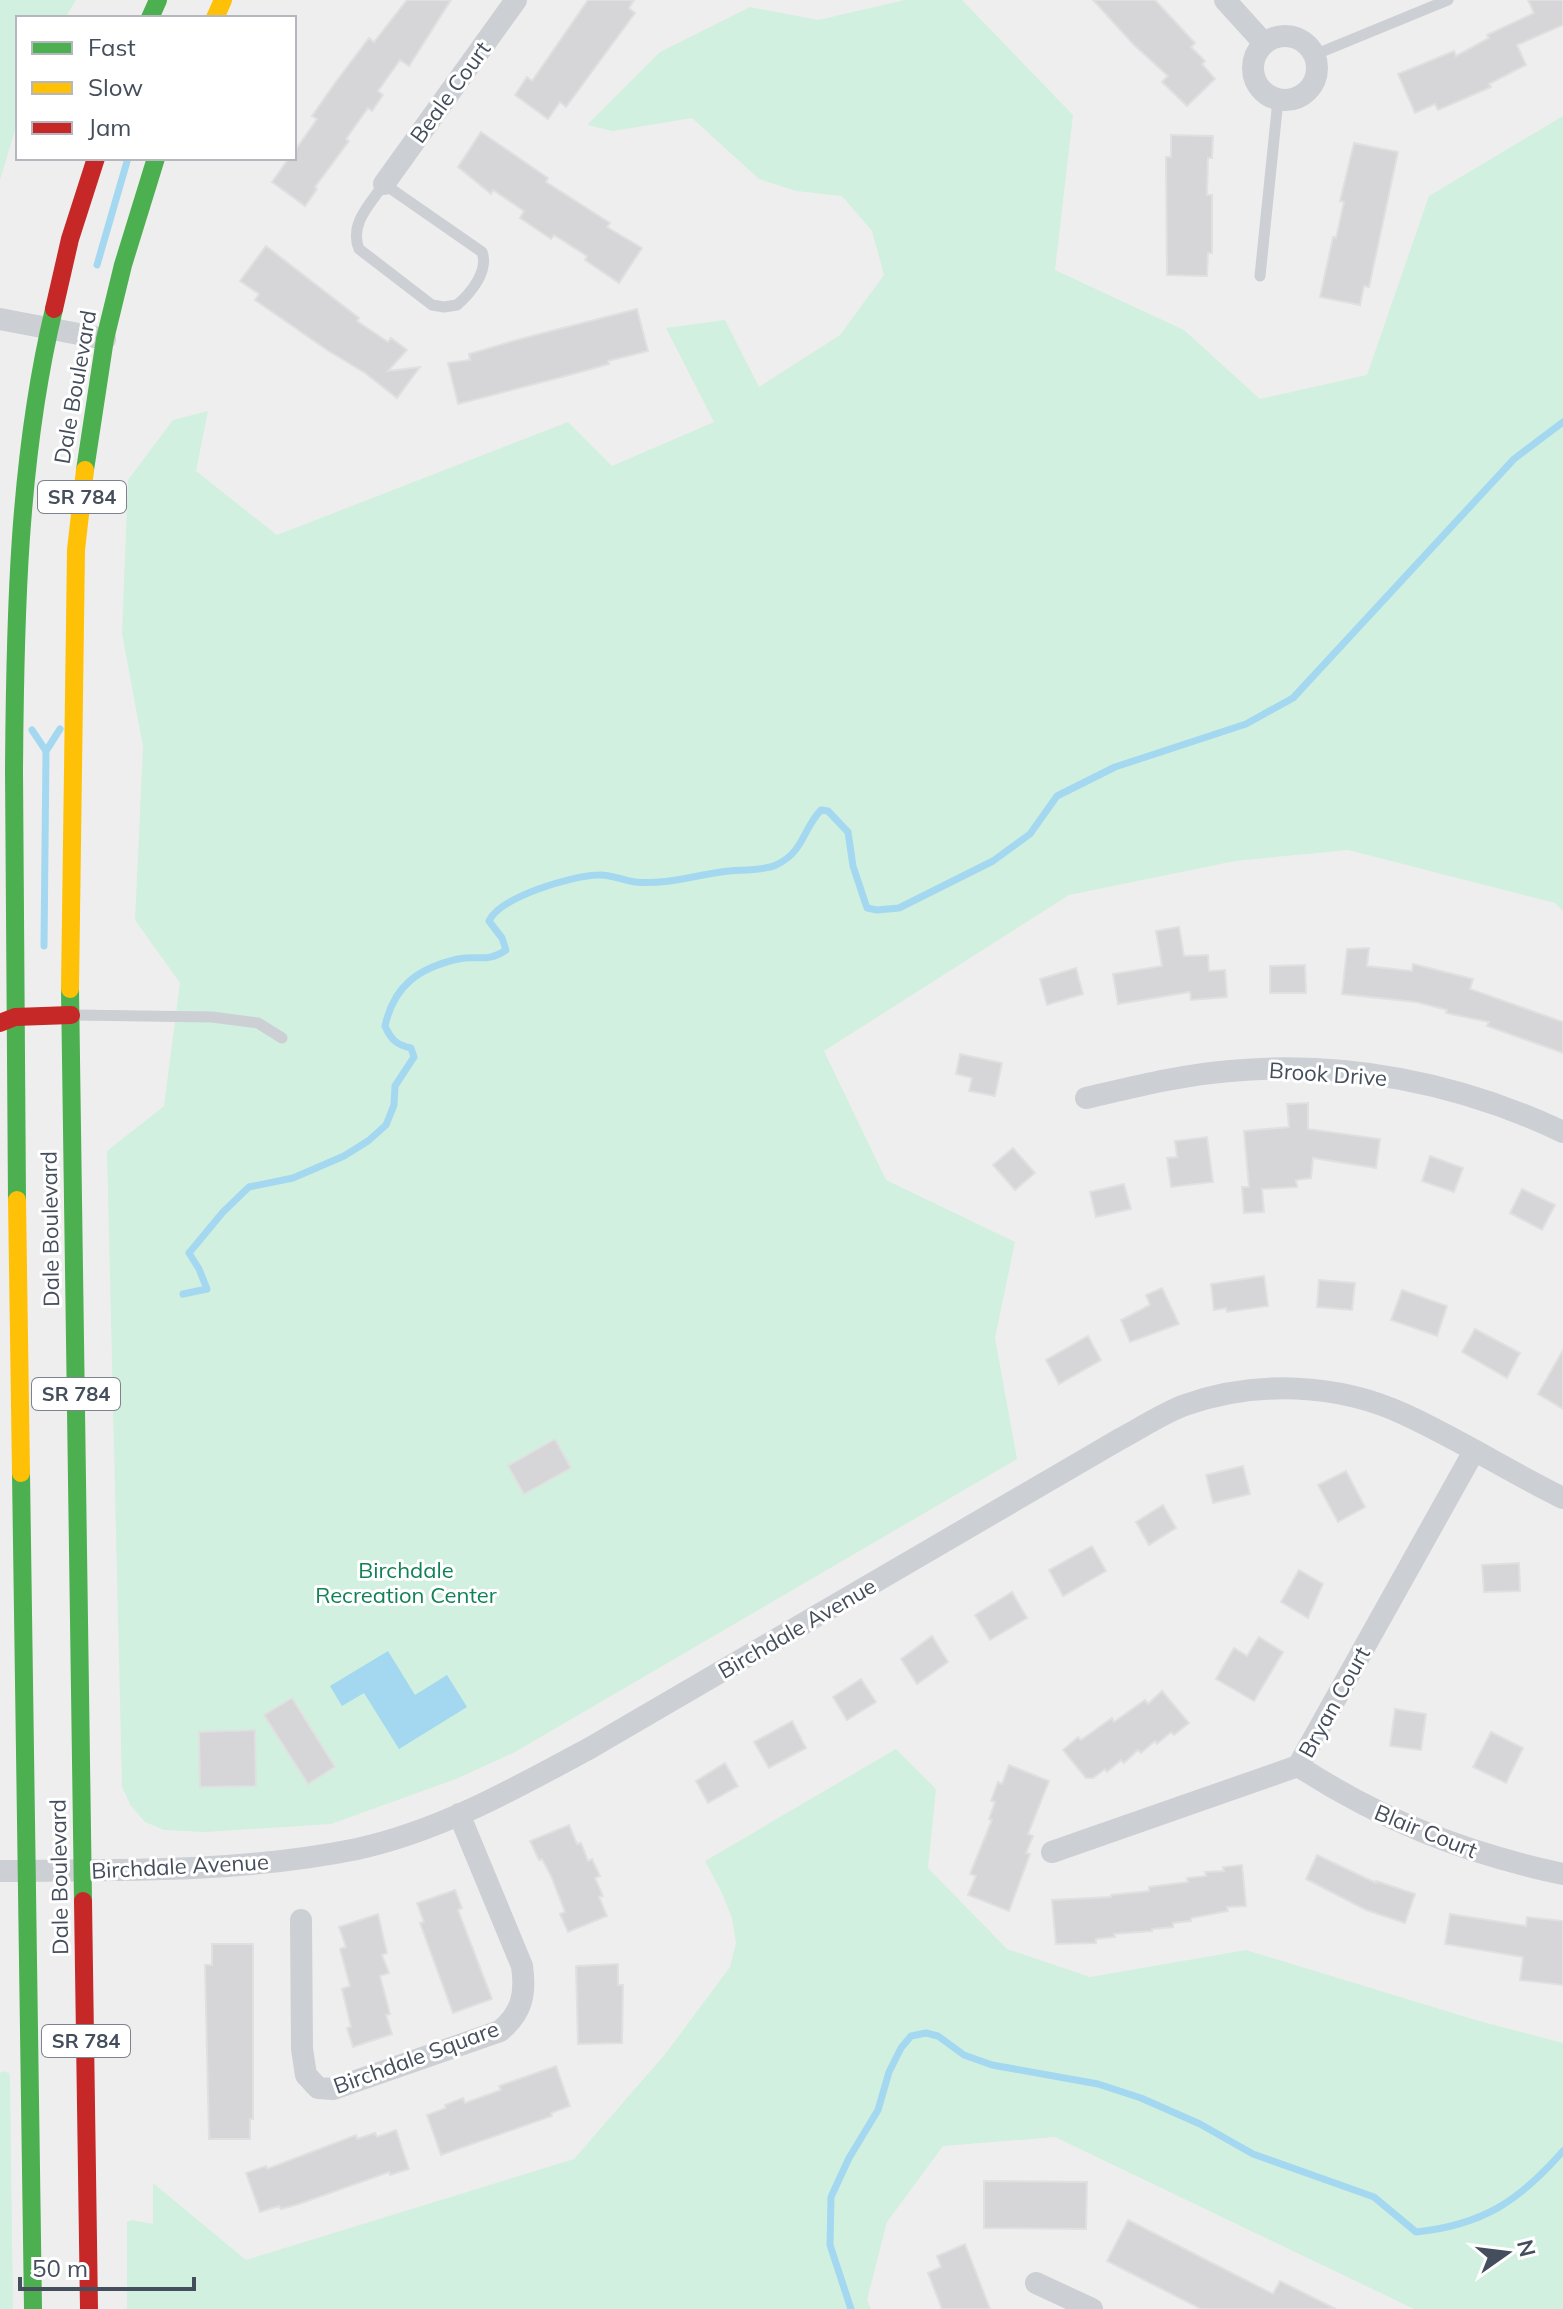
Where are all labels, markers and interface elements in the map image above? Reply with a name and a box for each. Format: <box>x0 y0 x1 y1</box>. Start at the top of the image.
legend <box>16 16 296 160</box>
text: Fast <box>88 32 136 62</box>
street label: Beale Court <box>404 35 496 148</box>
text: Slow <box>88 72 143 102</box>
text: Jam <box>88 112 131 142</box>
street label: Dale Boulevard <box>48 308 102 466</box>
road number: SR 784 <box>38 481 126 513</box>
street label: Brook Drive <box>1268 1056 1388 1092</box>
street label: Dale Boulevard <box>35 1151 65 1307</box>
road number: SR 784 <box>32 1378 120 1410</box>
park label: Birchdale Recreation Center <box>315 1556 497 1609</box>
street label: Birchdale Avenue <box>713 1571 881 1685</box>
street label: Bryan Court <box>1292 1641 1376 1762</box>
street label: Blair Court <box>1371 1798 1482 1864</box>
street label: Dale Boulevard <box>44 1799 74 1955</box>
street label: Birchdale Avenue <box>90 1847 270 1885</box>
street label: Birchdale Square <box>330 2014 502 2100</box>
road number: SR 784 <box>42 2025 130 2057</box>
north arrow <box>1467 2213 1547 2293</box>
text: N <box>1511 2237 1542 2260</box>
scale bar <box>20 2241 194 2291</box>
text: 50 m <box>32 2253 88 2283</box>

